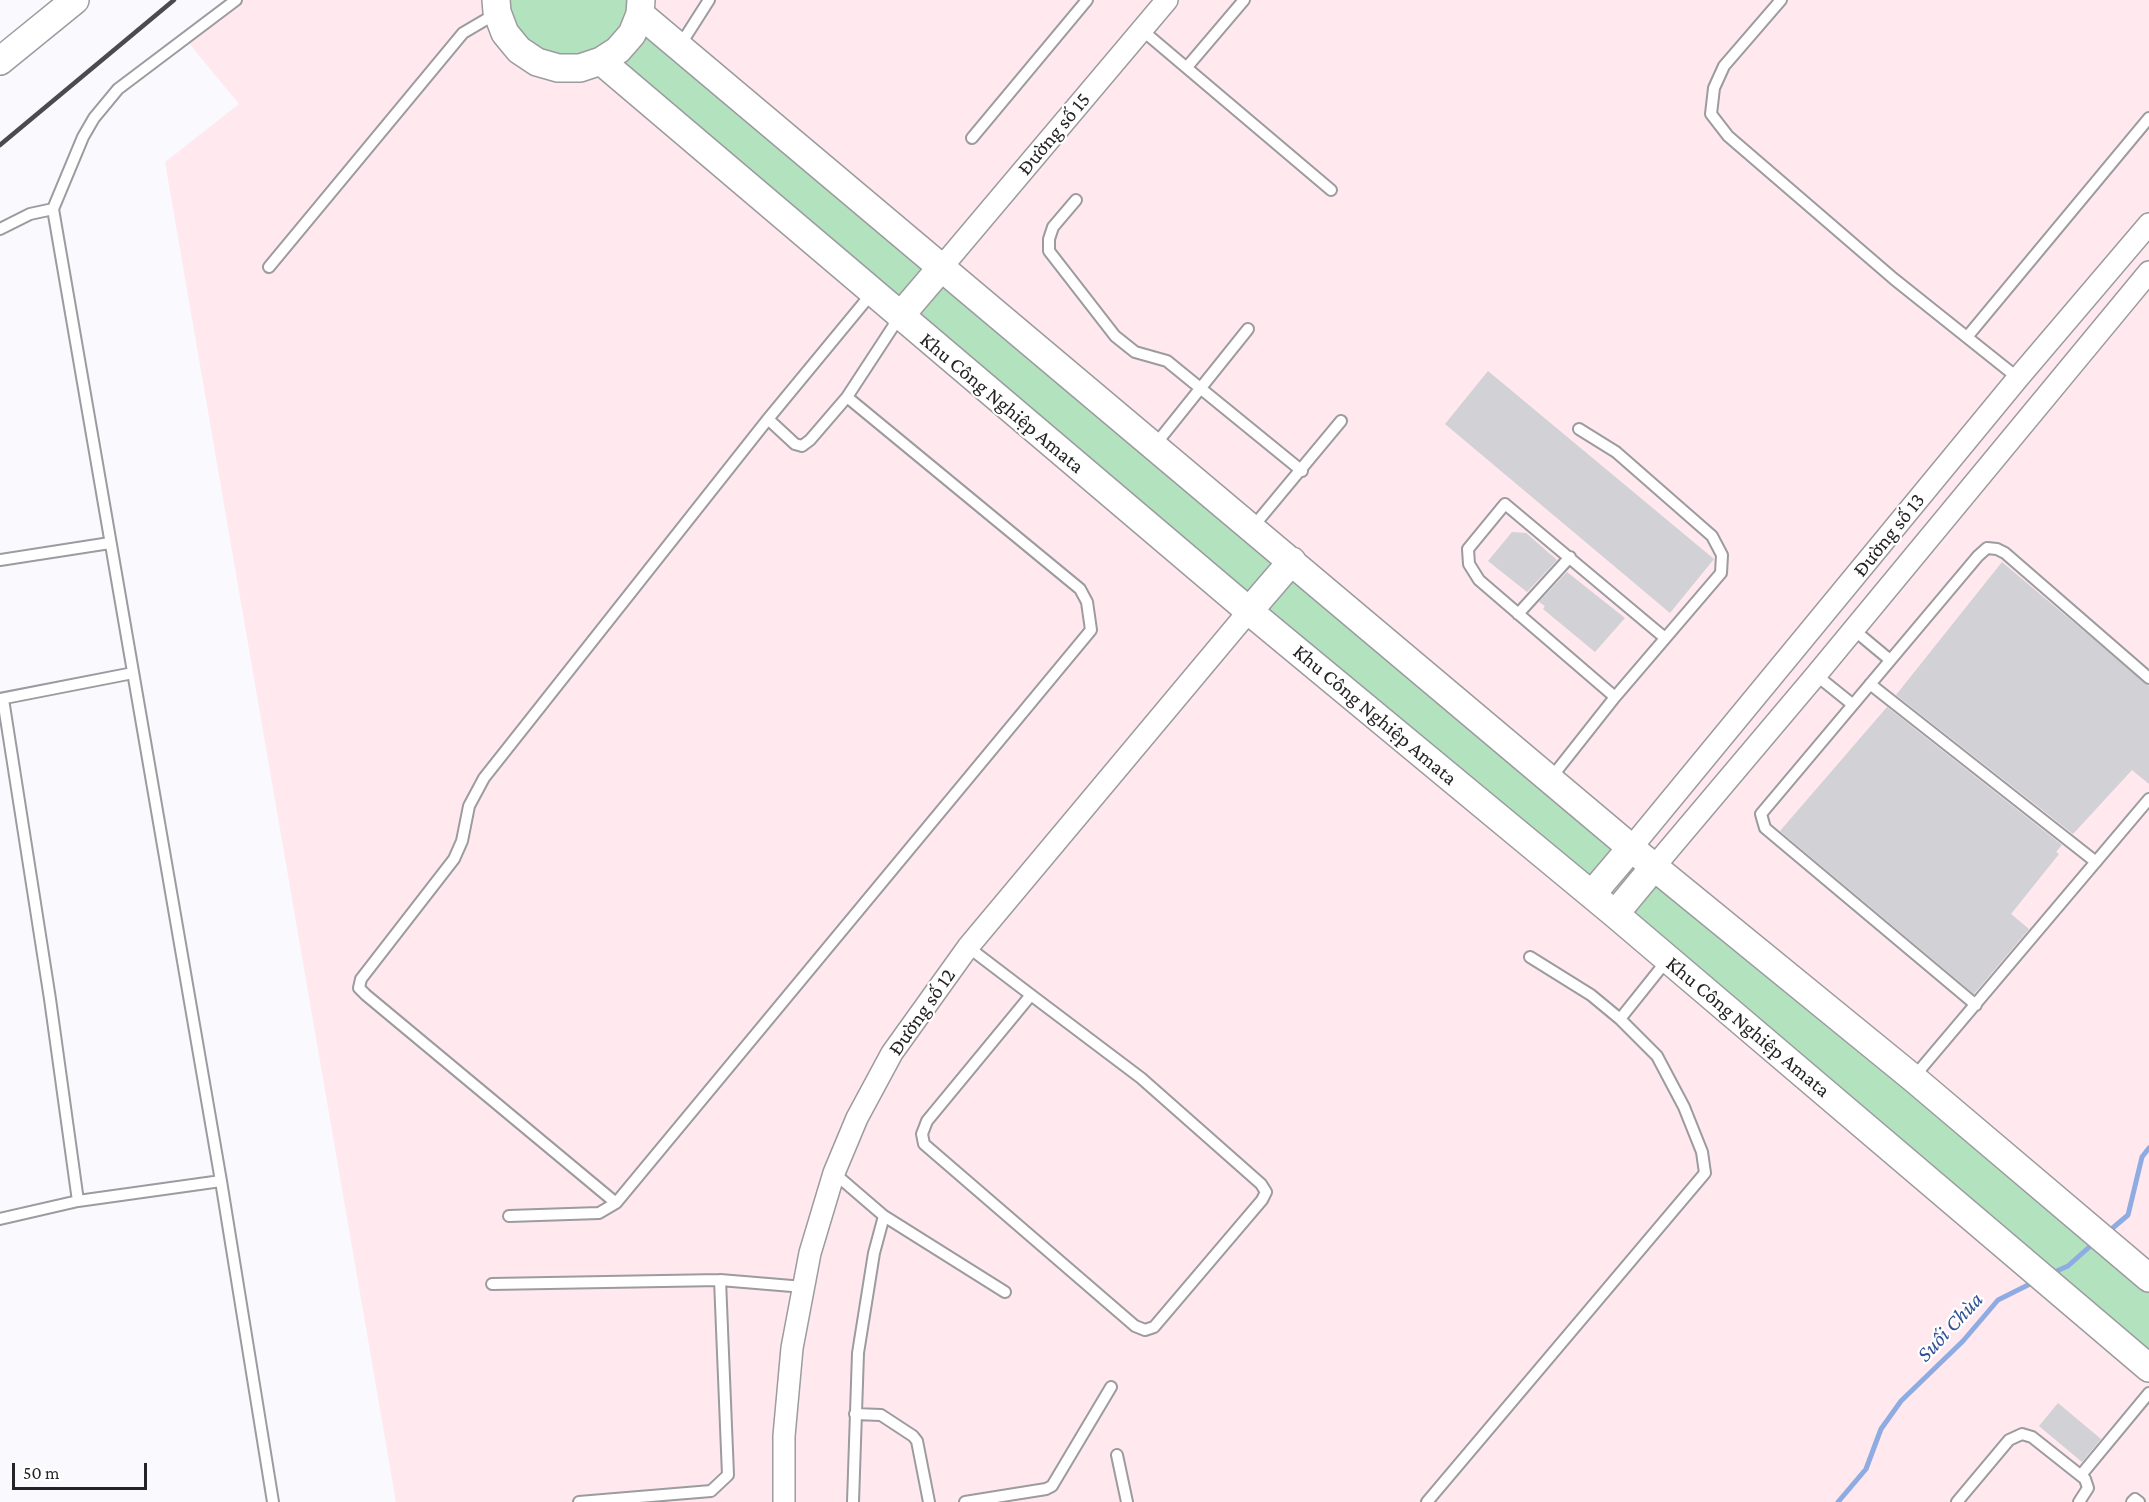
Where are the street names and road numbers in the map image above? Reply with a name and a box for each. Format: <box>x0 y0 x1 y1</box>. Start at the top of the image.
street label: Đường số 15 <box>1012 87 1096 181</box>
street label: Khu Công Nghiệp Amata <box>915 327 1089 479</box>
street label: Đường số 13 <box>1848 488 1930 582</box>
street label: Khu Công Nghiệp Amata <box>1288 639 1462 791</box>
street label: Khu Công Nghiệp Amata <box>1661 951 1835 1103</box>
street label: Đường số 12 <box>883 964 961 1060</box>

